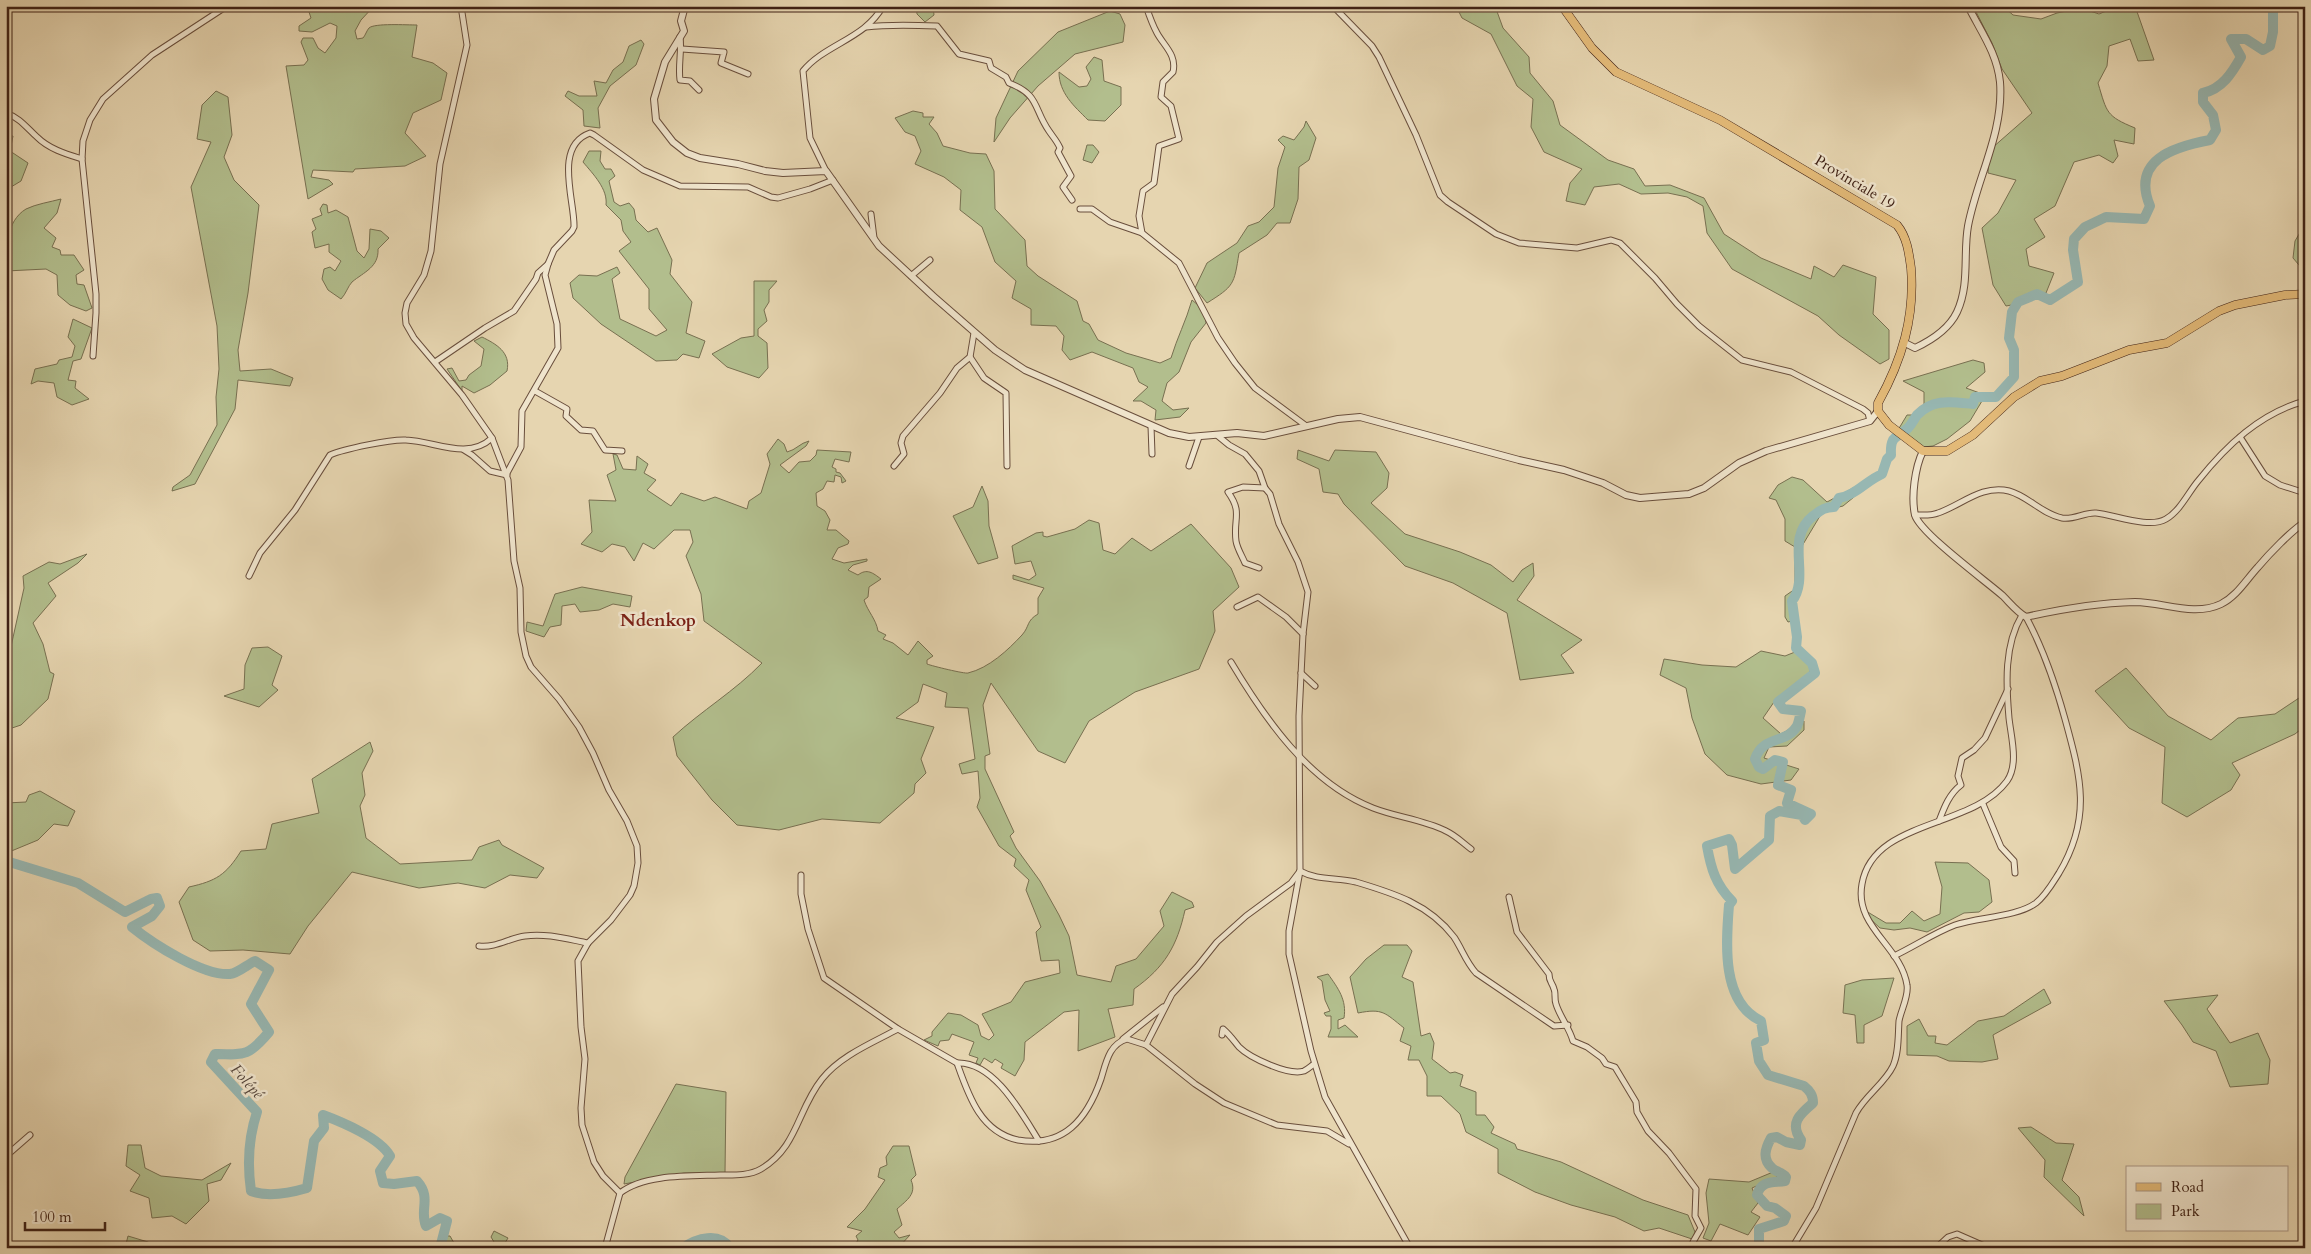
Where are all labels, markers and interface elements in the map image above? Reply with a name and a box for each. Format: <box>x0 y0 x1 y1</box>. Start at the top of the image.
street label: Provinciale 19 <box>1811 150 1899 214</box>
district label: Ndenkop <box>620 608 696 633</box>
water label: Folépé <box>226 1059 269 1105</box>
legend <box>2126 1166 2288 1232</box>
text: Road <box>2171 1177 2204 1197</box>
scale bar <box>25 1199 105 1231</box>
text: Park <box>2171 1201 2200 1221</box>
text: 100 m <box>32 1207 72 1227</box>

